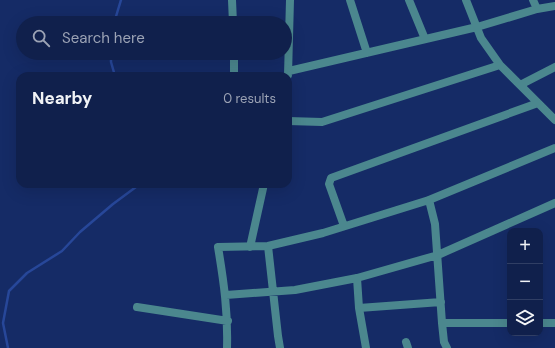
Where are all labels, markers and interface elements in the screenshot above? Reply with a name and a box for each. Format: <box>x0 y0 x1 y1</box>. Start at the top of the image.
search box <box>16 16 292 60</box>
icon: search <box>30 27 52 49</box>
text: Search here <box>62 28 145 48</box>
text: Nearby <box>32 87 92 109</box>
text: 0 results <box>223 90 276 107</box>
map controls <box>507 228 543 336</box>
button: + <box>507 228 543 264</box>
button: − <box>507 264 543 300</box>
button: layers <box>507 300 543 336</box>

